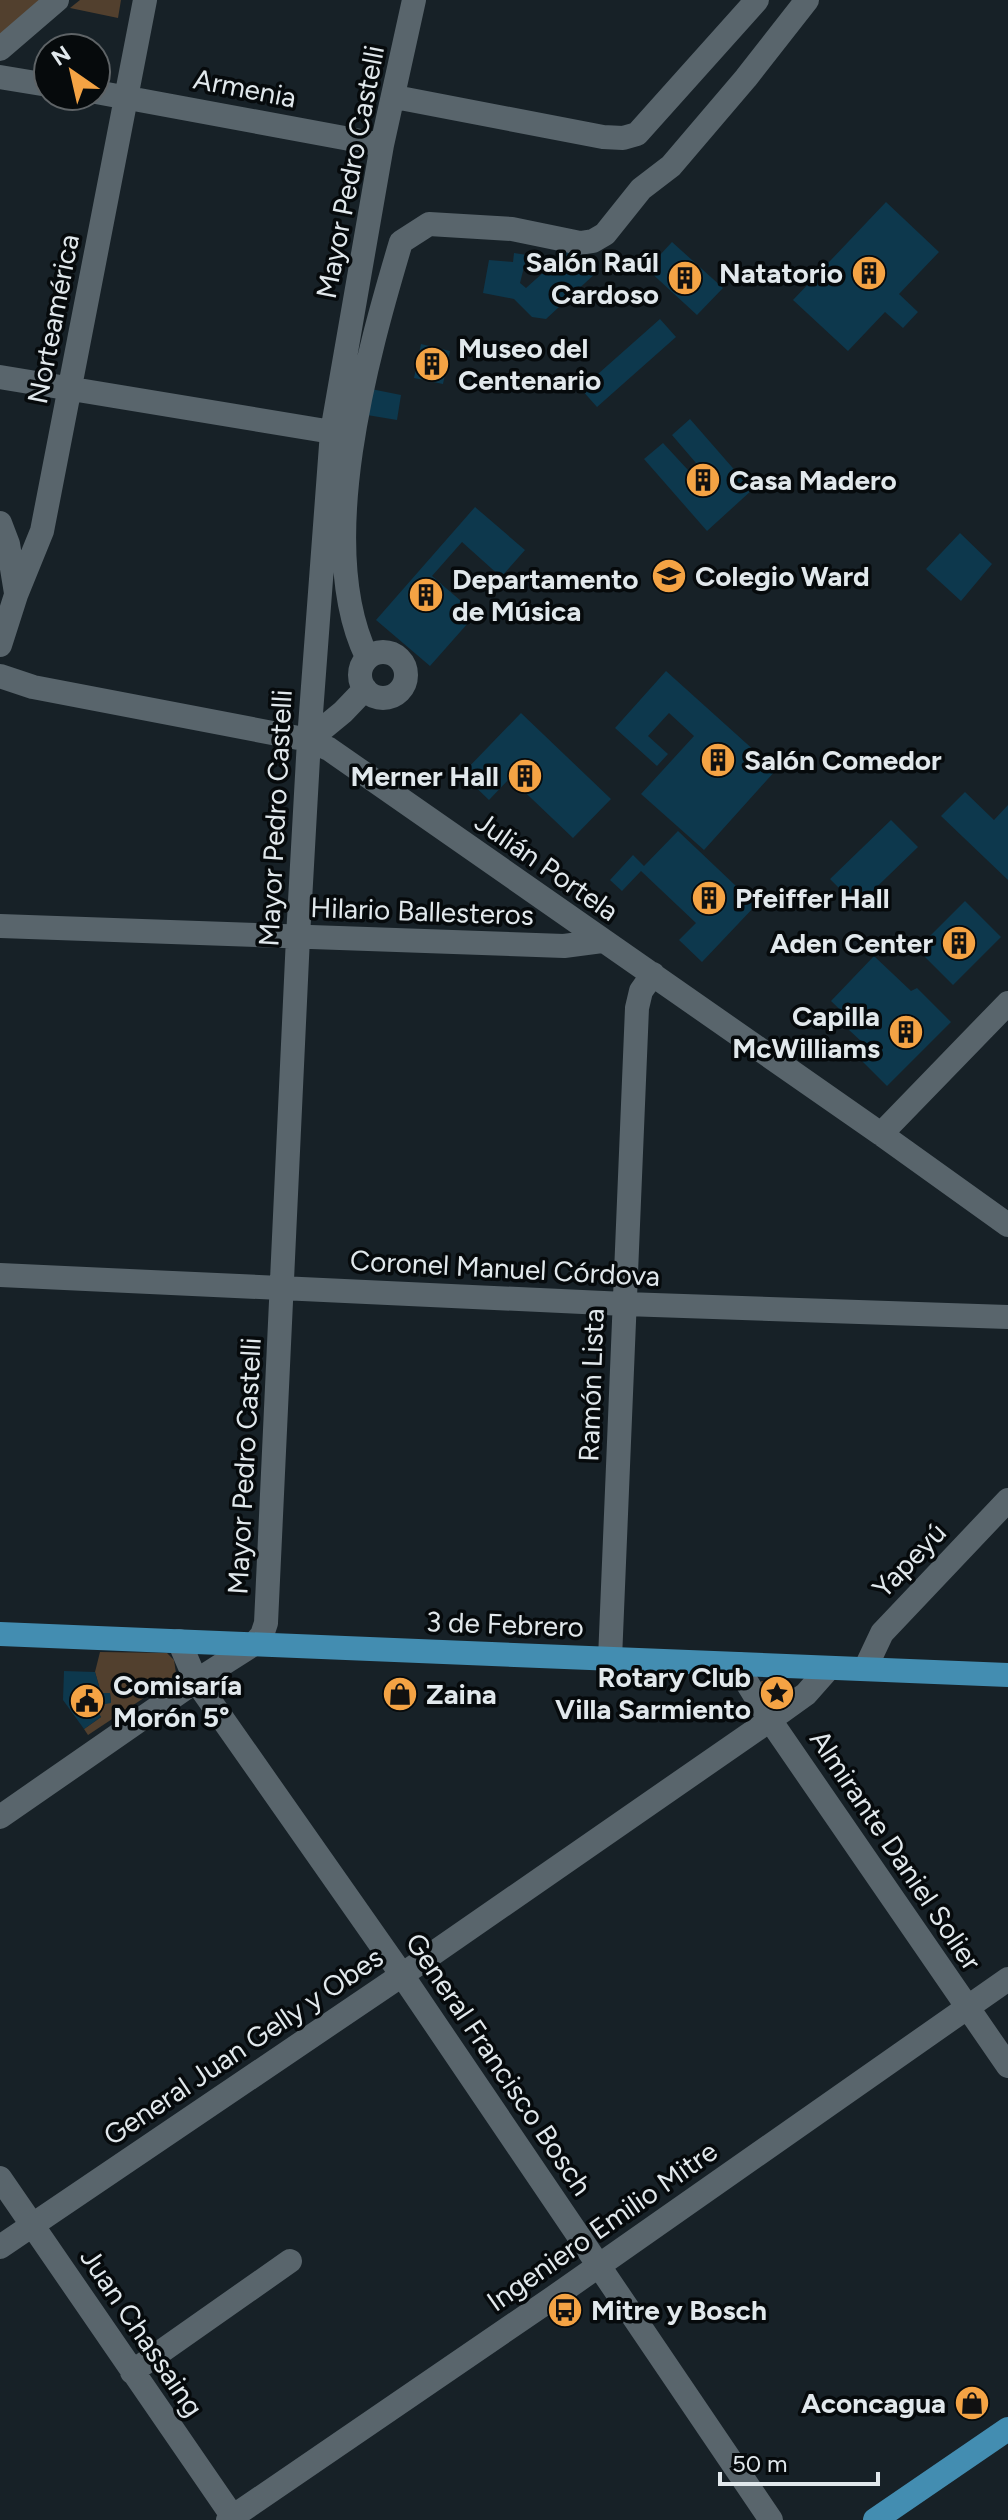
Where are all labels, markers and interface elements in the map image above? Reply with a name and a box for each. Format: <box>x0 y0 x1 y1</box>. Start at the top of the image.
north arrow <box>32 32 112 112</box>
text: N <box>46 40 76 72</box>
street label: Mayor Pedro Castelli <box>309 43 391 301</box>
street label: Armenia <box>191 61 299 115</box>
street label: Norteamérica <box>20 231 86 407</box>
place label: Salón Raúl Cardoso <box>526 245 659 311</box>
building icon: Natatorio <box>850 254 888 292</box>
place label: Natatorio <box>719 256 843 290</box>
building icon: Salón Raúl Cardoso <box>666 259 704 297</box>
place label: Museo del Centenario <box>458 331 601 397</box>
building icon: Museo del Centenario <box>413 345 451 383</box>
building icon: Casa Madero <box>684 461 722 499</box>
place label: Casa Madero <box>729 463 897 497</box>
school or university icon: Colegio Ward <box>650 557 688 595</box>
place label: Colegio Ward <box>695 559 870 593</box>
place label: Departamento de Música <box>452 562 639 628</box>
building icon: Departamento de Música <box>407 576 445 614</box>
street label: Mayor Pedro Castelli <box>251 689 299 947</box>
building icon: Salón Comedor <box>699 741 737 779</box>
place label: Salón Comedor <box>744 743 942 777</box>
building icon: Merner Hall <box>506 757 544 795</box>
place label: Merner Hall <box>350 759 499 793</box>
street label: Julián Portela <box>469 804 625 928</box>
building icon: Pfeiffer Hall <box>690 879 728 917</box>
place label: Pfeiffer Hall <box>735 881 890 915</box>
street label: Hilario Ballesteros <box>310 890 534 932</box>
building icon: Aden Center <box>940 924 978 962</box>
place label: Aden Center <box>770 926 933 960</box>
place label: Capilla McWilliams <box>732 999 880 1065</box>
building icon: Capilla McWilliams <box>887 1013 925 1051</box>
street label: Coronel Manuel Córdova <box>349 1243 661 1293</box>
street label: Ramón Lista <box>571 1308 611 1462</box>
street label: Mayor Pedro Castelli <box>220 1337 268 1595</box>
street label: Yapeyú <box>865 1515 953 1605</box>
street label: 3 de Febrero <box>425 1604 585 1644</box>
place label: Rotary Club Villa Sarmiento <box>555 1660 751 1726</box>
place label: Comisaría Morón 5° <box>113 1668 242 1734</box>
place icon: Rotary Club Villa Sarmiento <box>758 1674 796 1712</box>
shop icon: Zaina <box>381 1675 419 1713</box>
place label: Zaina <box>426 1677 497 1711</box>
public building icon: Comisaría Morón 5° <box>68 1682 106 1720</box>
street label: Almirante Daniel Solier <box>803 1723 989 1977</box>
street label: General Francisco Bosch <box>399 1927 599 2201</box>
street label: General Juan Gelly y Obes <box>97 1940 389 2152</box>
street label: Ingeniero Emilio Mitre <box>480 2134 724 2318</box>
street label: Juan Chassaing <box>73 2241 211 2423</box>
bus stop icon: Mitre y Bosch <box>546 2291 584 2329</box>
place label: Mitre y Bosch <box>591 2293 767 2327</box>
shop icon: Aconcagua <box>953 2384 991 2422</box>
place label: Aconcagua <box>801 2386 946 2420</box>
scale bar <box>720 2436 878 2486</box>
text: 50 m <box>732 2449 788 2478</box>

